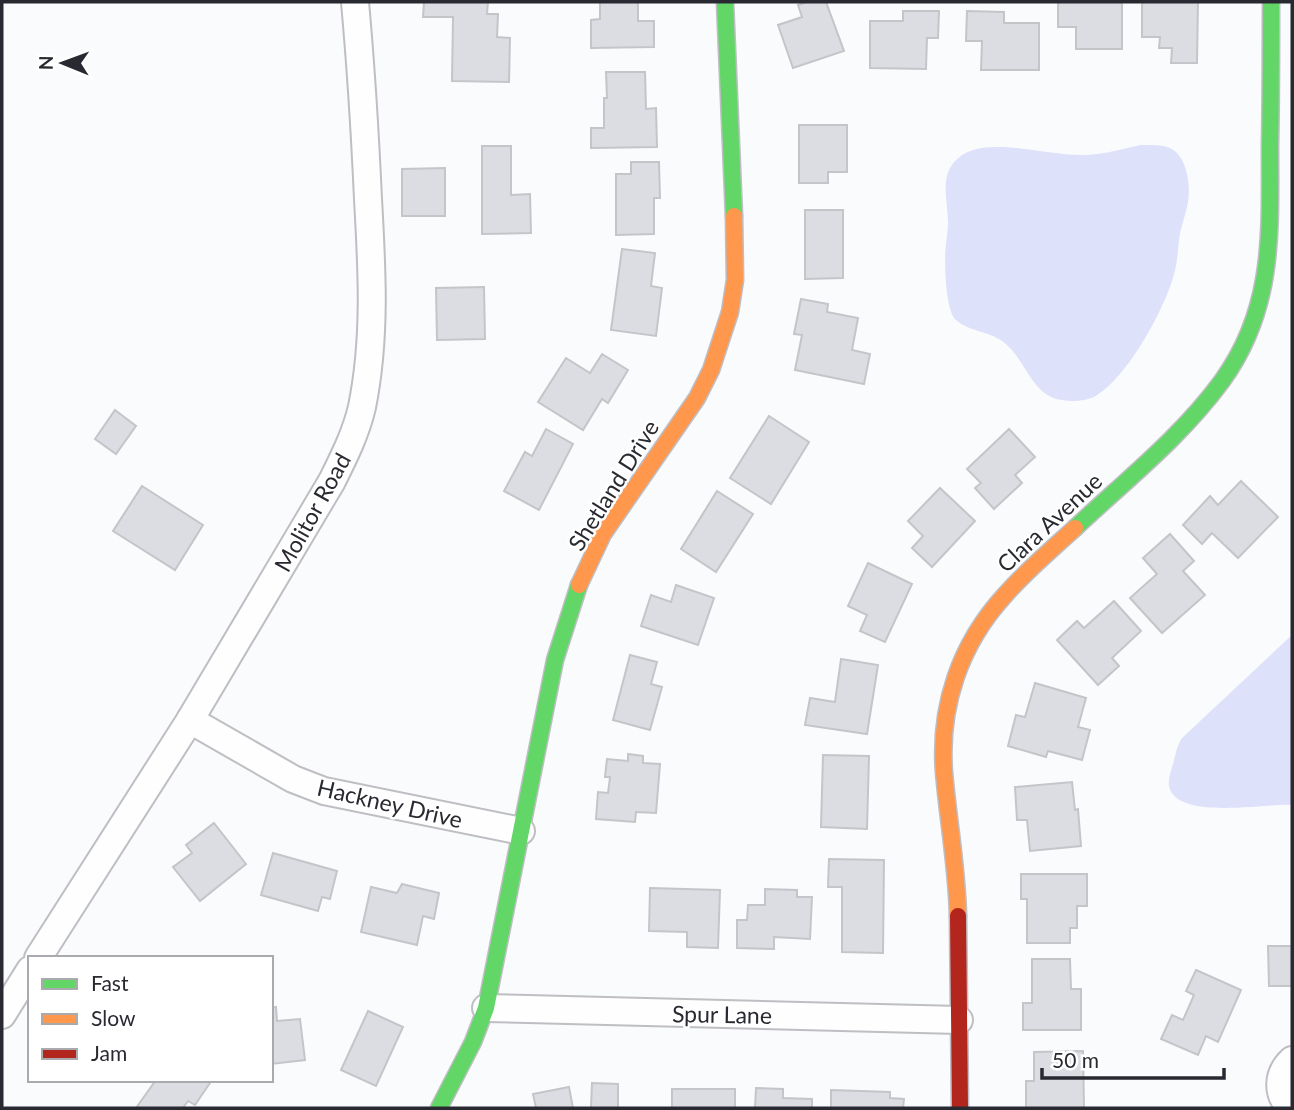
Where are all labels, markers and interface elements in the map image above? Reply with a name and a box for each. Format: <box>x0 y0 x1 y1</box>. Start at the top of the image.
north arrow <box>28 28 98 98</box>
text: N <box>34 55 57 70</box>
street label: Shetland Drive <box>562 415 664 555</box>
street label: Molitor Road <box>268 448 356 576</box>
street label: Clara Avenue <box>991 466 1107 578</box>
street label: Hackney Drive <box>315 773 465 833</box>
legend <box>28 956 273 1082</box>
text: Fast <box>91 970 129 995</box>
street label: Spur Lane <box>672 999 772 1029</box>
text: Slow <box>91 1005 136 1030</box>
scale bar <box>1042 1036 1224 1080</box>
text: Jam <box>91 1040 127 1065</box>
text: 50 m <box>1052 1047 1099 1072</box>

